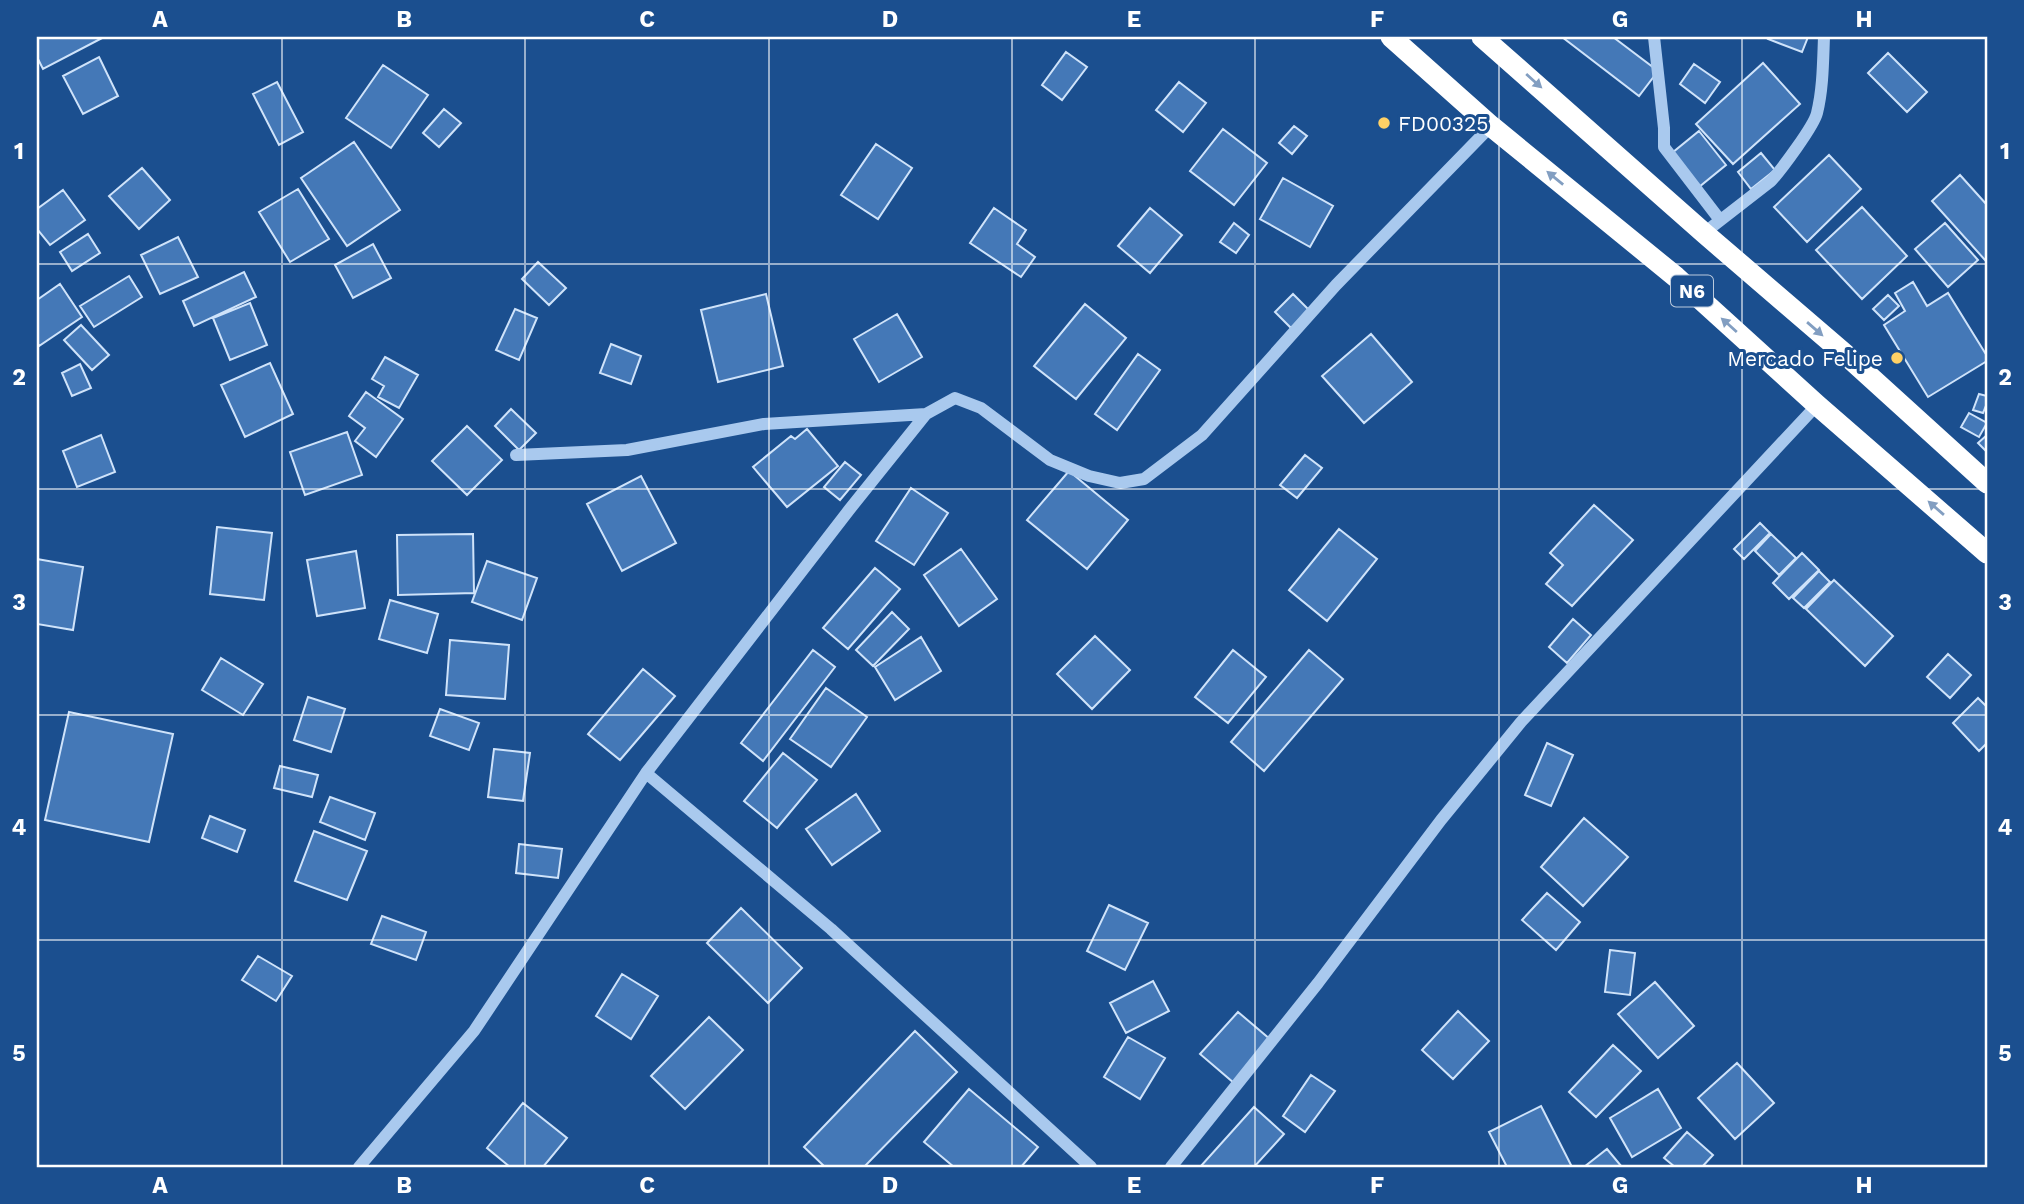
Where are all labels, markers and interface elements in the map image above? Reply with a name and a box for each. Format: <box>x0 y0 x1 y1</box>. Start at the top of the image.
text: A <box>152 6 168 33</box>
text: B <box>396 6 412 33</box>
text: C <box>639 6 655 33</box>
text: D <box>882 6 898 33</box>
text: E <box>1127 6 1141 33</box>
text: F <box>1370 6 1384 33</box>
text: G <box>1612 6 1628 33</box>
text: H <box>1855 6 1873 33</box>
one-way arrow <box>1525 73 1542 89</box>
place label: FD00325 <box>1398 111 1488 136</box>
marker: FD00325 <box>1376 115 1392 131</box>
text: 1 <box>14 138 24 165</box>
text: 1 <box>2000 138 2010 165</box>
one-way arrow <box>1546 171 1563 186</box>
road number: N6 <box>1671 276 1713 306</box>
one-way arrow <box>1720 317 1738 333</box>
one-way arrow <box>1806 321 1824 337</box>
place label: Mercado Felipe <box>1727 346 1883 371</box>
marker: Mercado Felipe <box>1889 350 1905 366</box>
text: 2 <box>12 364 26 391</box>
text: 2 <box>1998 364 2012 391</box>
one-way arrow <box>1927 501 1944 516</box>
text: 3 <box>12 589 26 616</box>
text: 3 <box>1998 589 2012 616</box>
text: 4 <box>12 814 27 841</box>
text: 4 <box>1998 814 2013 841</box>
text: 5 <box>12 1040 26 1067</box>
text: 5 <box>1998 1040 2012 1067</box>
text: A <box>152 1172 168 1199</box>
text: B <box>396 1172 412 1199</box>
text: C <box>639 1172 655 1199</box>
text: D <box>882 1172 898 1199</box>
text: E <box>1127 1172 1141 1199</box>
text: F <box>1370 1172 1384 1199</box>
text: G <box>1612 1172 1628 1199</box>
text: H <box>1855 1172 1873 1199</box>

